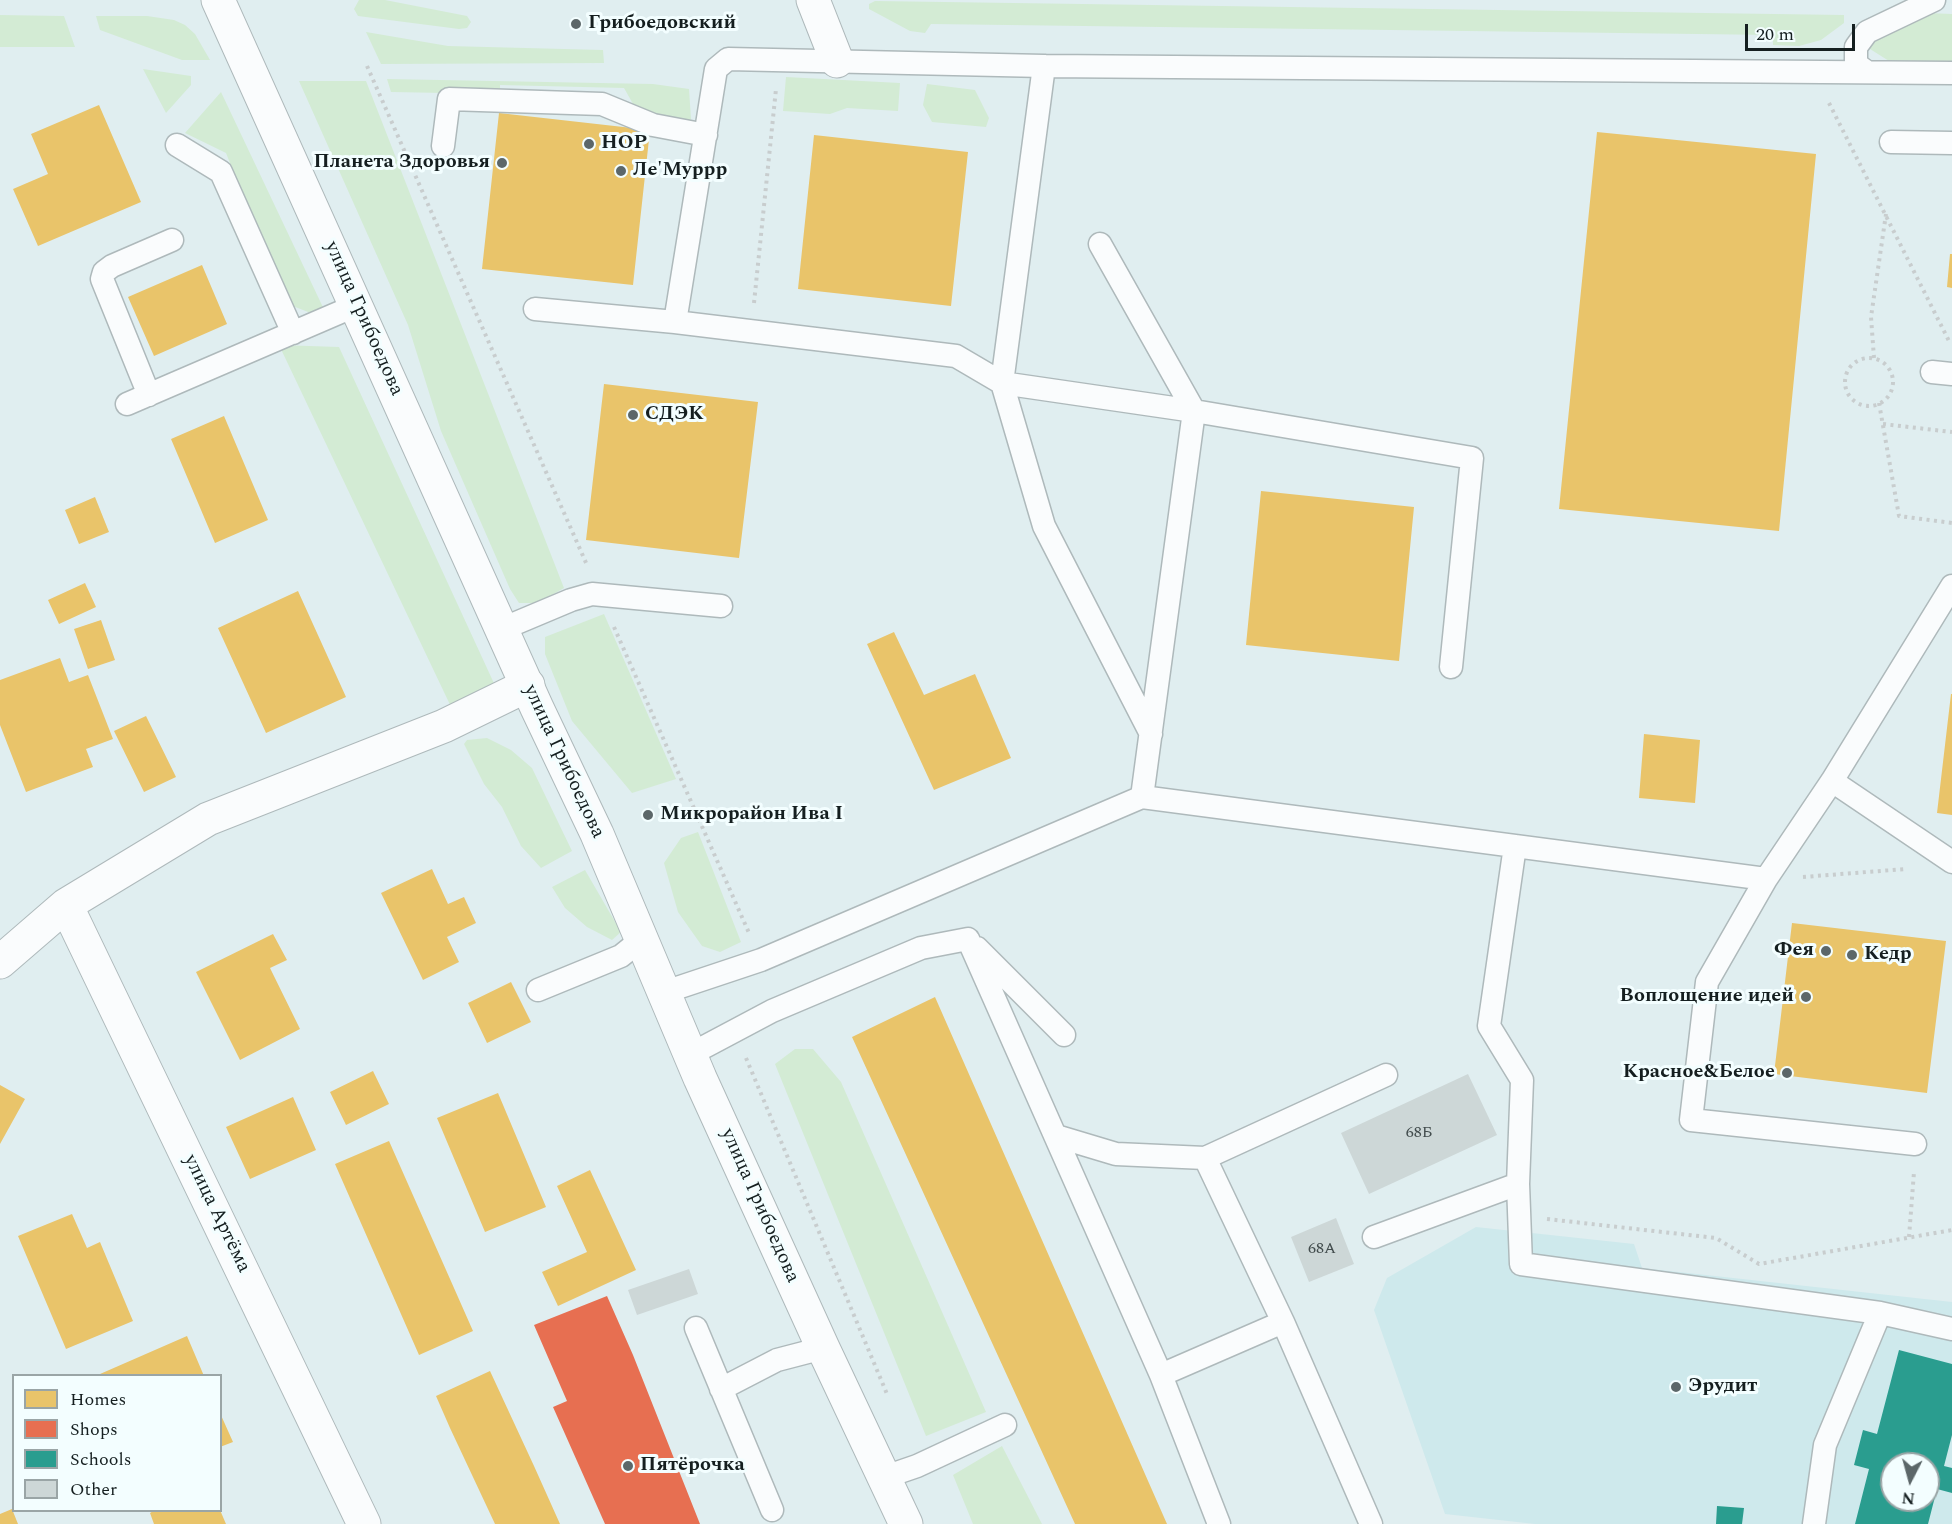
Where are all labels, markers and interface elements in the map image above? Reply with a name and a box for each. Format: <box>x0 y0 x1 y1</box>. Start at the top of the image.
place label: Грибоедовский <box>588 12 736 36</box>
scale bar <box>1748 12 1858 50</box>
marker: Грибоедовский <box>569 17 583 31</box>
text: 20 m <box>1756 21 1794 48</box>
place label: HOP <box>601 132 647 156</box>
marker: HOP <box>582 137 596 151</box>
place label: Планета Здоровья <box>313 151 490 175</box>
marker: Планета Здоровья <box>495 156 509 170</box>
place label: Ле'Муррр <box>633 159 727 183</box>
marker: Ле'Муррр <box>614 164 628 178</box>
street label: улица Грибоедова <box>318 238 408 400</box>
place label: СДЭК <box>645 403 704 427</box>
marker: СДЭК <box>626 408 640 422</box>
street label: улица Грибоедова <box>517 681 609 843</box>
place label: Микрорайон Ива I <box>660 803 843 827</box>
marker: Микрорайон Ива I <box>641 808 655 822</box>
place label: Фея <box>1774 939 1814 963</box>
place label: Кедр <box>1864 943 1912 967</box>
marker: Фея <box>1819 944 1833 958</box>
marker: Кедр <box>1845 948 1859 962</box>
place label: Воплощение идей <box>1620 985 1794 1009</box>
marker: Воплощение идей <box>1799 990 1813 1004</box>
place label: Красное&Белое <box>1623 1061 1775 1085</box>
marker: Красное&Белое <box>1780 1066 1794 1080</box>
house number: 68Б <box>1406 1124 1432 1144</box>
street label: улица Грибоедова <box>714 1125 804 1287</box>
street label: улица Артёма <box>177 1151 255 1277</box>
house number: 68А <box>1308 1240 1336 1260</box>
legend <box>12 1374 222 1512</box>
place label: Эрудит <box>1688 1375 1757 1399</box>
marker: Эрудит <box>1669 1380 1683 1394</box>
text: Homes <box>70 1386 126 1413</box>
text: Shops <box>70 1416 118 1443</box>
text: Schools <box>70 1446 132 1473</box>
north arrow <box>1880 1452 1940 1512</box>
place label: Пятёрочка <box>640 1454 745 1478</box>
marker: Пятёрочка <box>621 1459 635 1473</box>
text: Other <box>70 1476 117 1503</box>
text: N <box>1901 1485 1916 1511</box>

